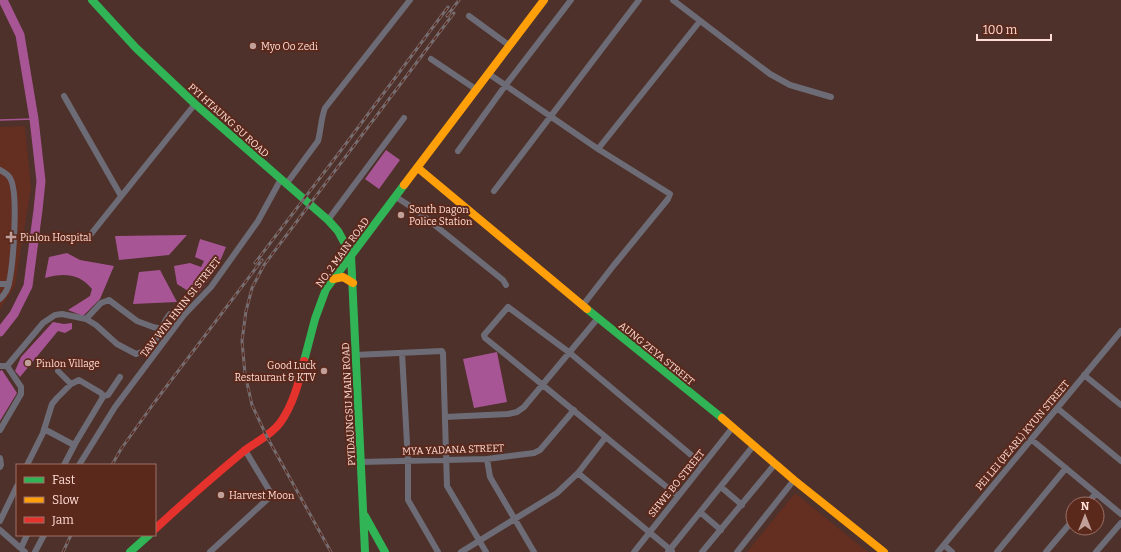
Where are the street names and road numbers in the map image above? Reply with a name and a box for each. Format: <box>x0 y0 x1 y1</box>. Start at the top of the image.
street label: PYI HTAUNG SU ROAD <box>186 81 271 160</box>
street label: NO. 2 MAIN ROAD <box>314 216 372 290</box>
street label: TAW WIN HNIN SI STREET <box>138 255 224 360</box>
street label: AUNG ZEYA STREET <box>616 320 697 388</box>
street label: PYIDAUNGSU MAIN ROAD <box>340 342 358 466</box>
street label: PEI LEI (PEARL) KYUN STREET <box>973 378 1072 493</box>
street label: MYA YADANA STREET <box>402 442 504 458</box>
street label: SHWE BO STREET <box>646 447 708 520</box>

